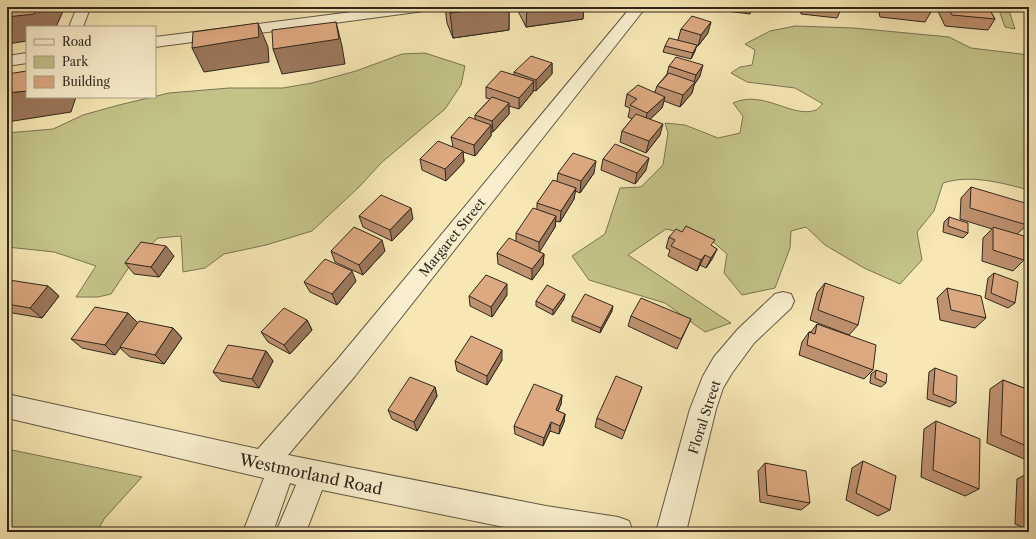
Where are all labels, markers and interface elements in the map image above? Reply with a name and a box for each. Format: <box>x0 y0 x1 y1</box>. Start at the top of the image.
legend <box>26 26 156 98</box>
text: Road <box>62 34 92 49</box>
text: Park <box>62 54 89 69</box>
text: Building <box>62 74 110 89</box>
street label: Margaret Street <box>415 194 489 280</box>
street label: Floral Street <box>685 378 724 456</box>
street label: Westmorland Road <box>237 449 385 499</box>

